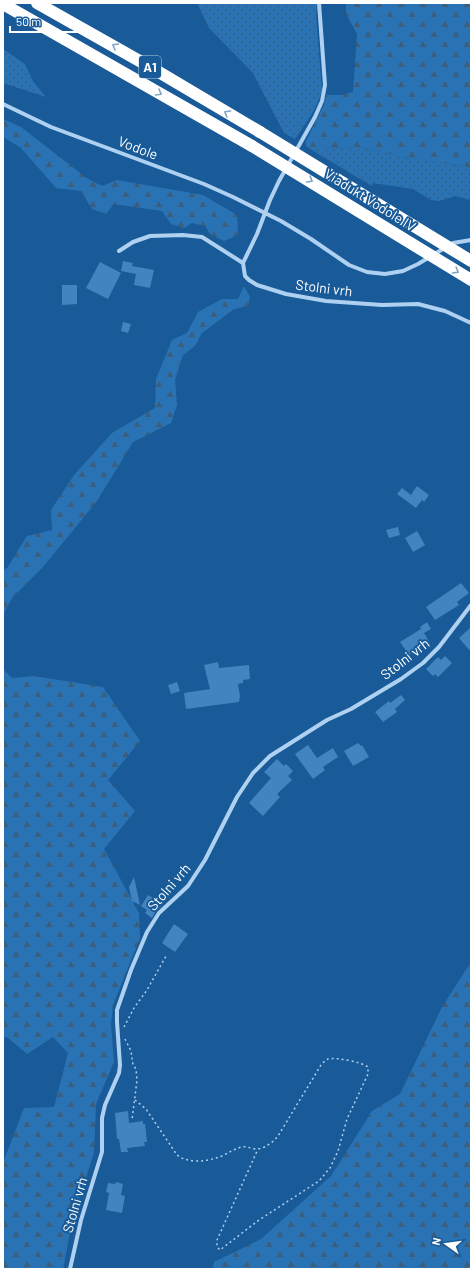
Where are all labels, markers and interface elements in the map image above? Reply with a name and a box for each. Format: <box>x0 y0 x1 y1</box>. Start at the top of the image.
scale bar <box>10 8 79 34</box>
text: 50 m <box>16 14 41 28</box>
one-way arrow <box>112 44 119 51</box>
road number: A1 <box>139 56 161 78</box>
one-way arrow <box>155 89 162 96</box>
one-way arrow <box>224 110 231 117</box>
street label: Vodole <box>116 132 160 163</box>
street label: Viadukt Vodole IV <box>321 165 419 235</box>
one-way arrow <box>306 176 313 183</box>
one-way arrow <box>452 266 459 274</box>
street label: Stolni vrh <box>295 276 353 299</box>
street label: Stolni vrh <box>377 634 432 683</box>
street label: Stolni vrh <box>143 860 194 914</box>
street label: Stolni vrh <box>58 1175 91 1235</box>
north arrow <box>426 1224 466 1264</box>
text: N <box>429 1236 443 1247</box>

